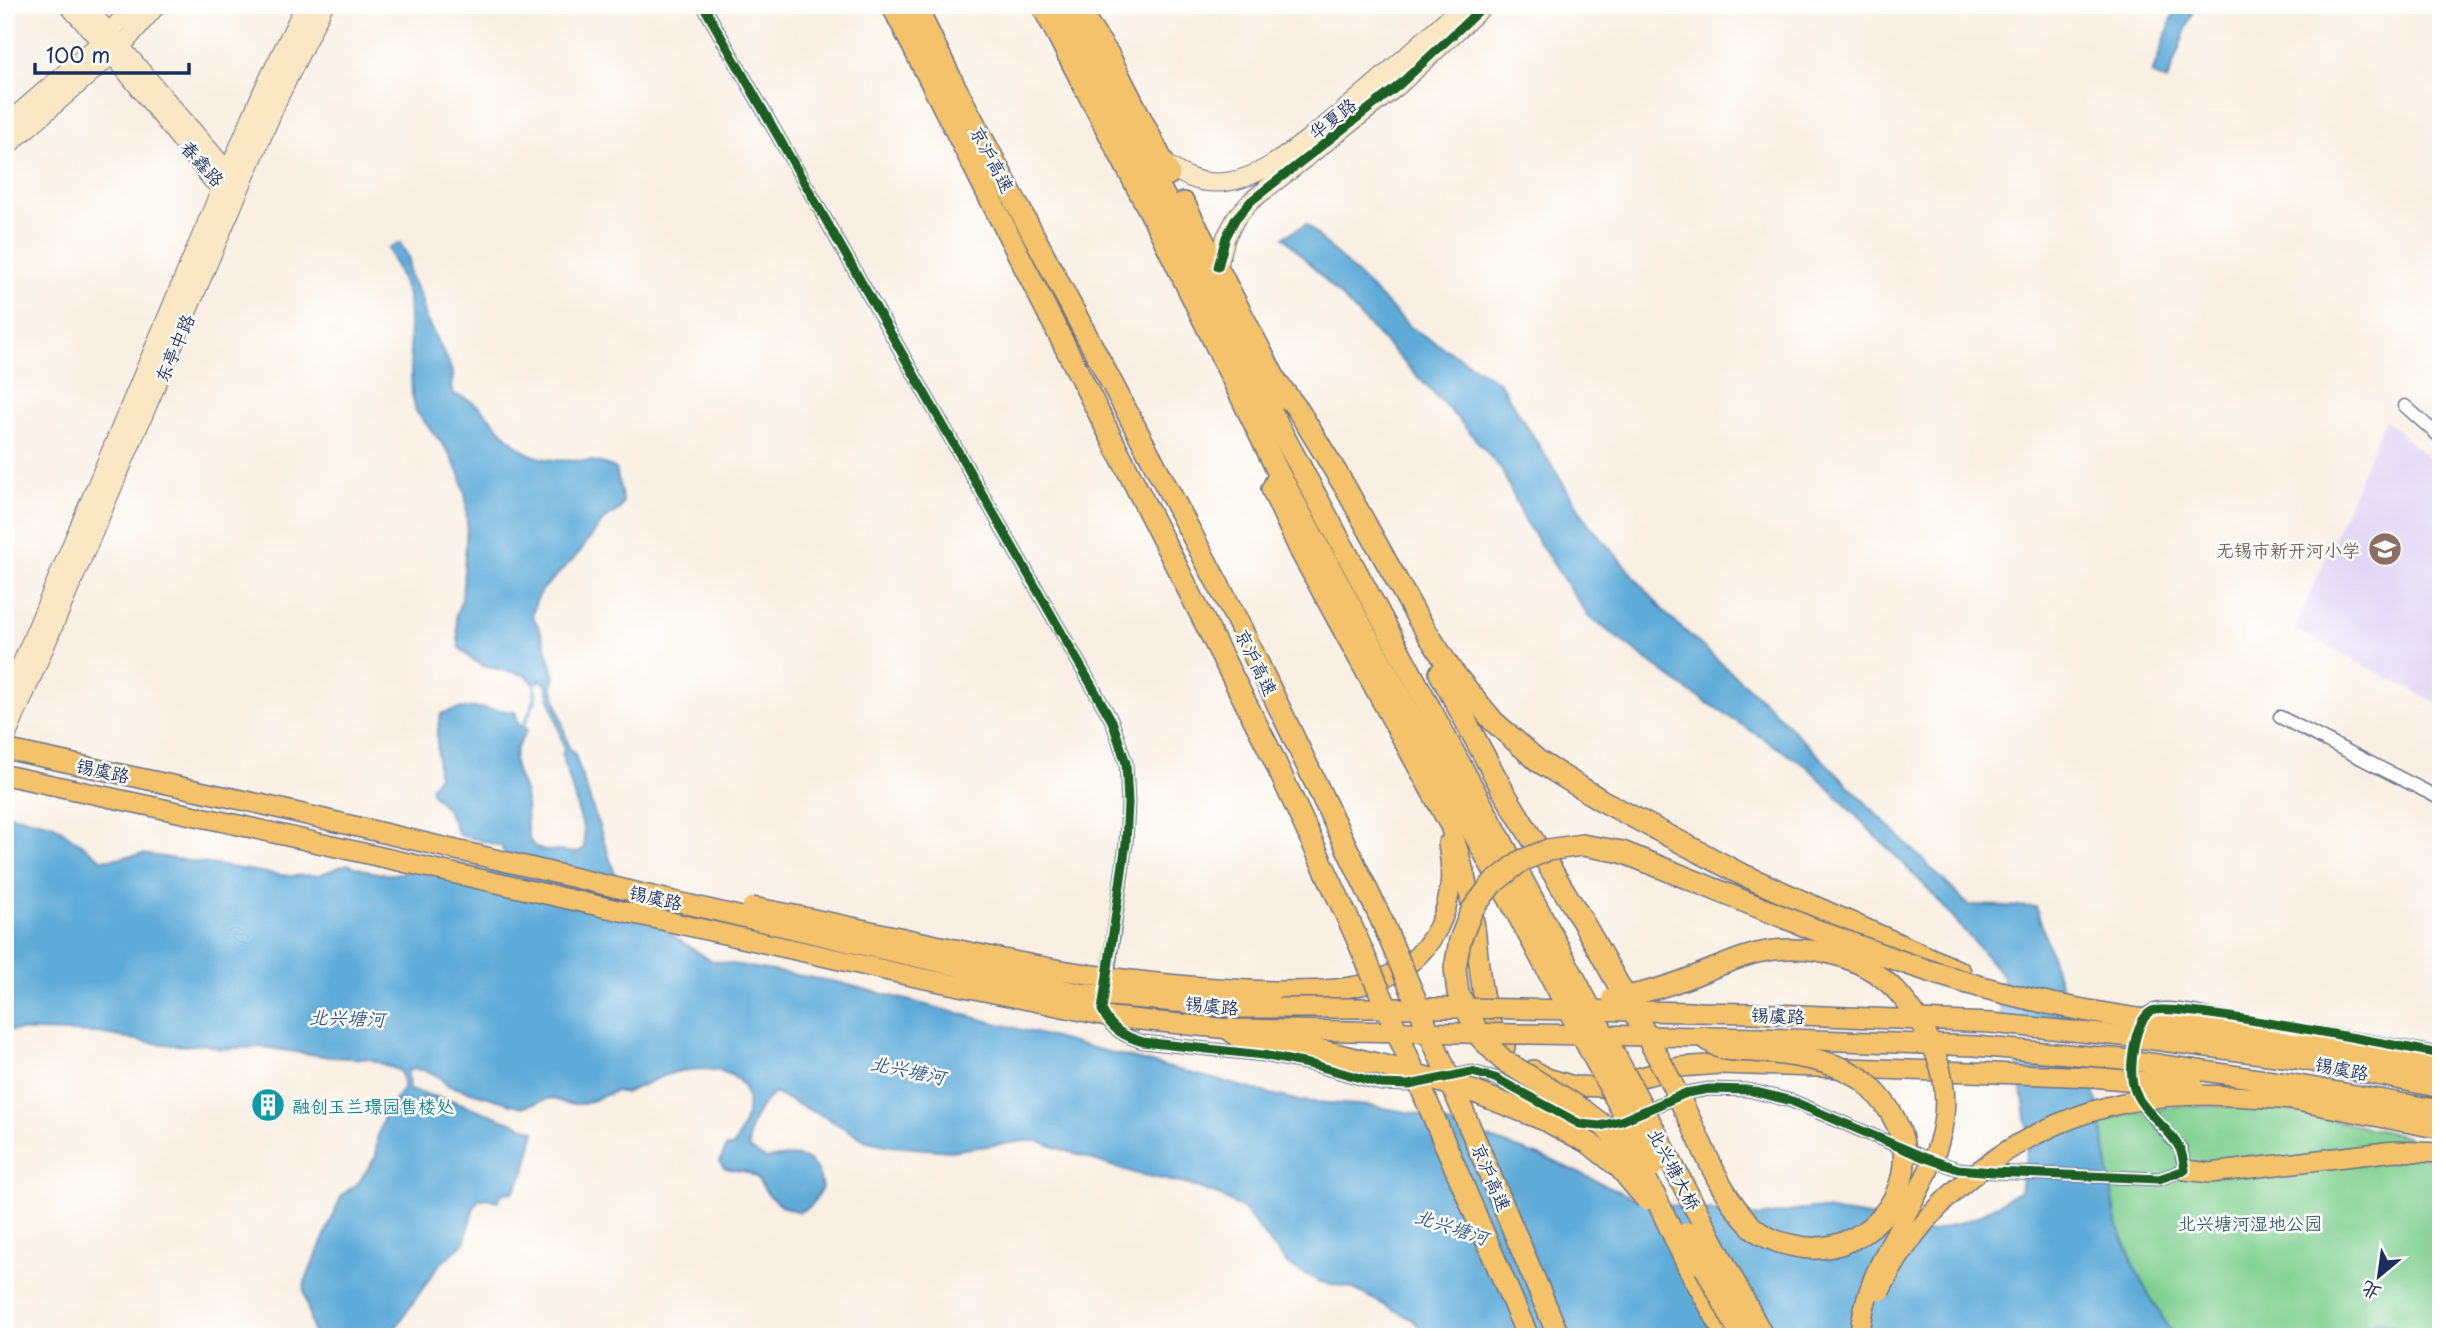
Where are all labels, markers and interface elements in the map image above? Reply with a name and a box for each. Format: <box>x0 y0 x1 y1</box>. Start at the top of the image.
scale bar <box>35 32 189 76</box>
text: 100 m <box>46 38 110 70</box>
street label: 华夏路 <box>1302 91 1362 145</box>
street label: 京沪高速 <box>964 121 1022 197</box>
street label: 春鑫路 <box>175 134 231 192</box>
street label: 东亭中路 <box>148 310 200 386</box>
school or university icon: 无锡市新开河小学 <box>2366 530 2404 568</box>
place label: 无锡市新开河小学 <box>2216 536 2360 563</box>
street label: 京沪高速 <box>1229 624 1285 700</box>
street label: 锡虞路 <box>74 751 132 789</box>
street label: 锡虞路 <box>627 878 685 916</box>
street label: 锡虞路 <box>1184 989 1240 1021</box>
street label: 锡虞路 <box>1751 1001 1805 1029</box>
water label: 北兴塘河 <box>309 1002 388 1032</box>
water label: 北兴塘河 <box>868 1047 951 1091</box>
street label: 锡虞路 <box>2313 1050 2371 1086</box>
building icon: 融创玉兰璟园售楼处 <box>249 1086 287 1124</box>
place label: 融创玉兰璟园售楼处 <box>292 1092 454 1119</box>
street label: 北兴塘大桥 <box>1642 1123 1708 1215</box>
street label: 京沪高速 <box>1466 1139 1518 1215</box>
water label: 北兴塘河 <box>1412 1201 1495 1252</box>
park label: 北兴塘河湿地公园 <box>2178 1209 2322 1236</box>
north arrow <box>2344 1240 2414 1310</box>
text: 北 <box>2355 1275 2385 1309</box>

